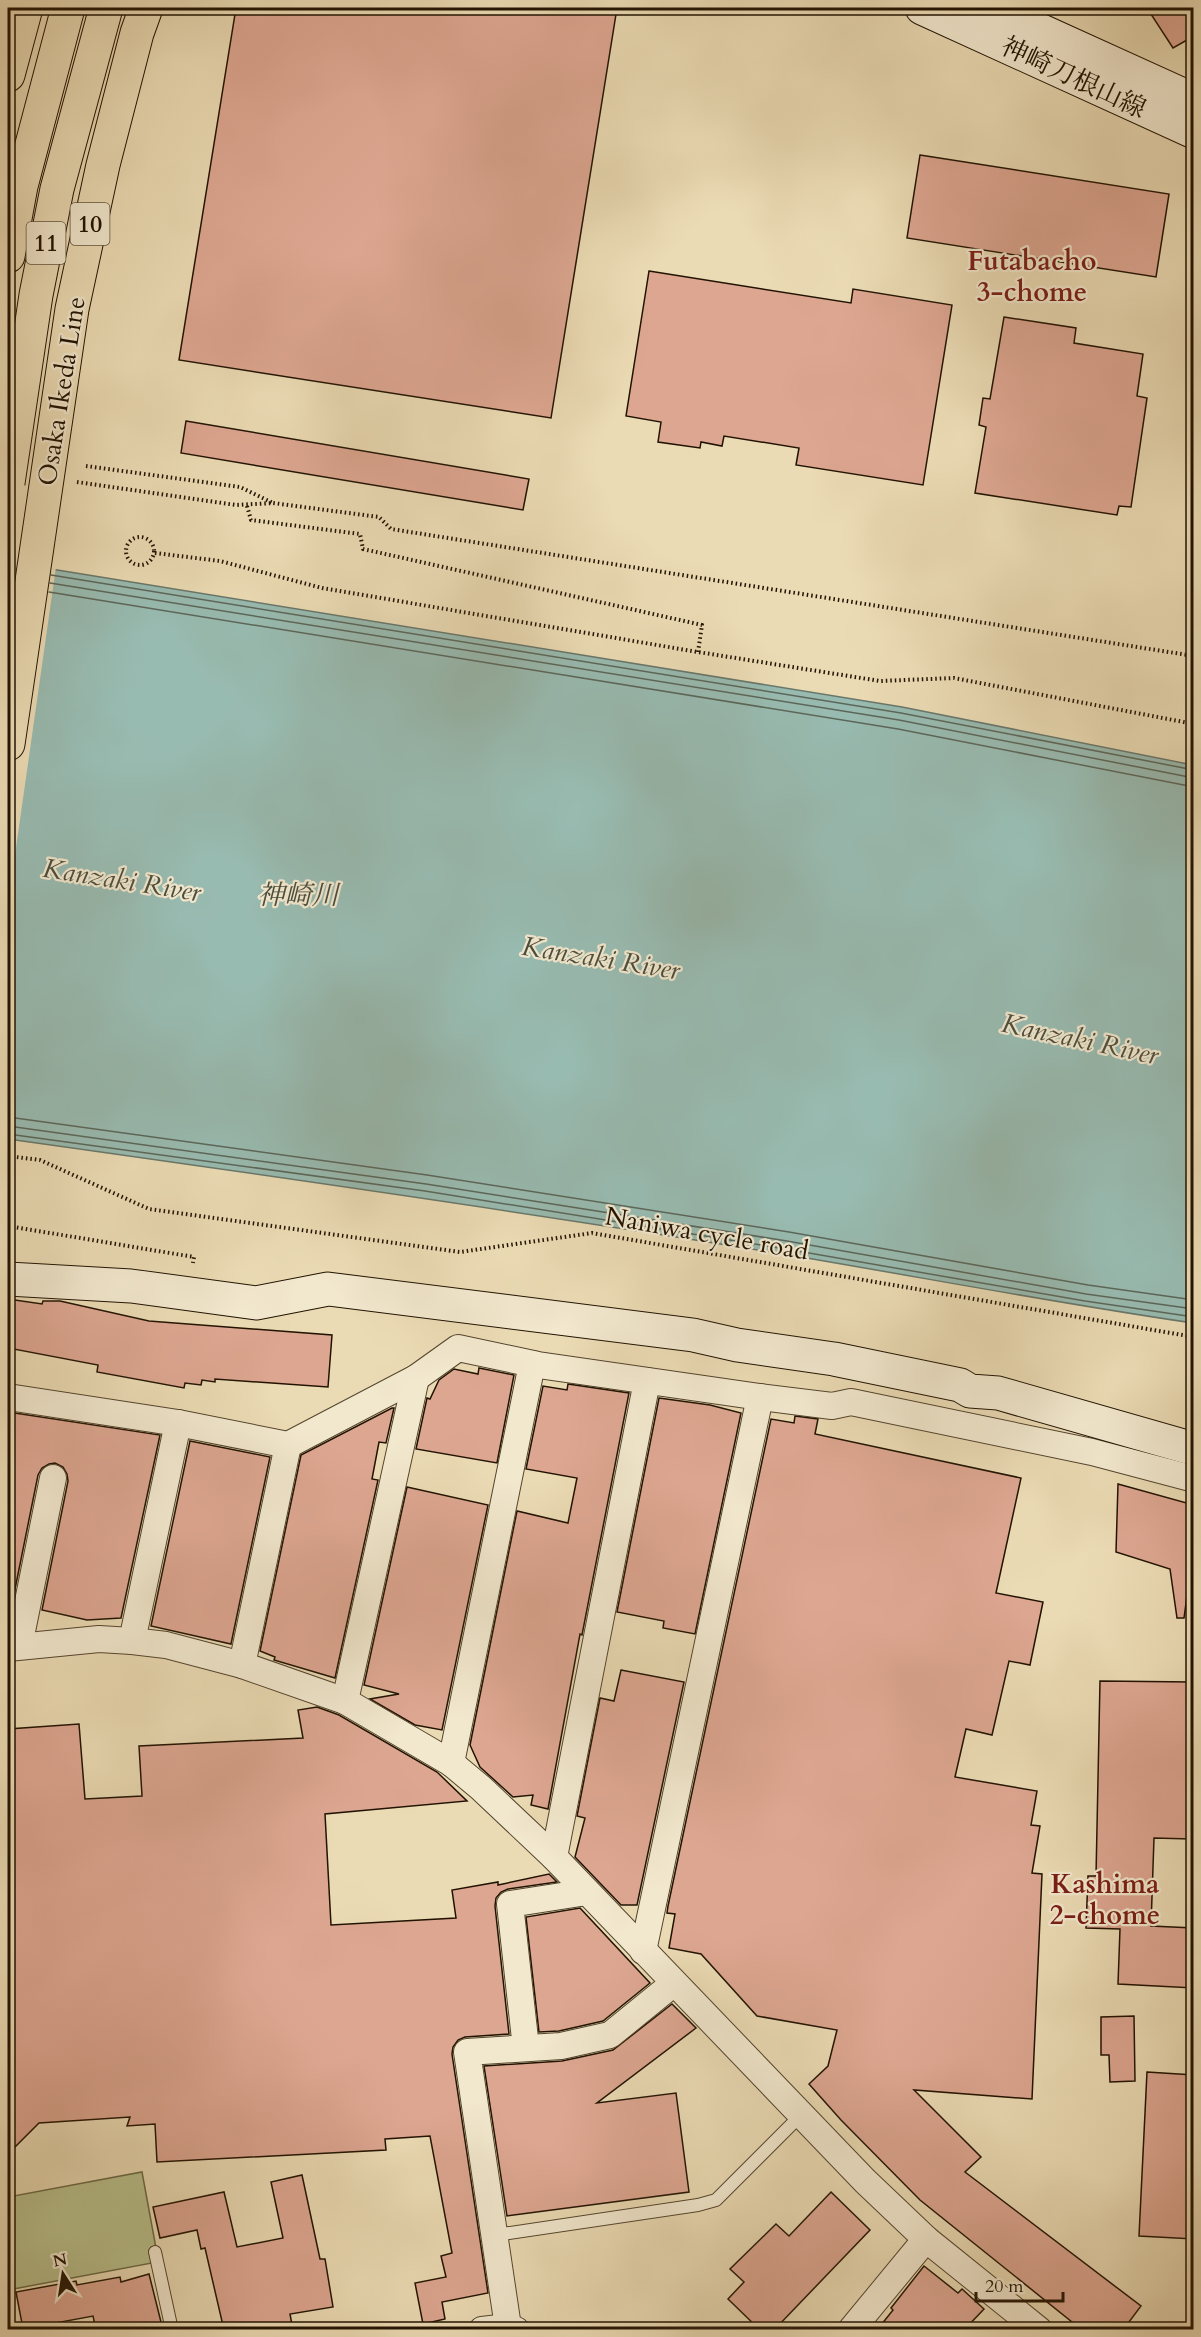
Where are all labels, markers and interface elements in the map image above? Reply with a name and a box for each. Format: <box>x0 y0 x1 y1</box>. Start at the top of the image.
street label: 神崎刀根山線 <box>996 29 1152 126</box>
road number: 10 <box>70 203 110 245</box>
road number: 11 <box>26 222 66 264</box>
district label: Futabacho 3-chome <box>967 243 1097 311</box>
street label: Osaka Ikeda Line <box>29 294 94 488</box>
water label: Kanzaki River <box>40 850 205 911</box>
water label: 神崎川 <box>258 877 341 914</box>
water label: Kanzaki River <box>519 928 684 989</box>
water label: Kanzaki River <box>998 1005 1163 1074</box>
street label: Naniwa cycle road <box>602 1198 812 1269</box>
district label: Kashima 2-chome <box>1050 1866 1160 1934</box>
north arrow <box>33 2244 93 2304</box>
text: N <box>51 2248 69 2273</box>
scale bar <box>976 2265 1063 2303</box>
text: 20 m <box>985 2274 1024 2299</box>

